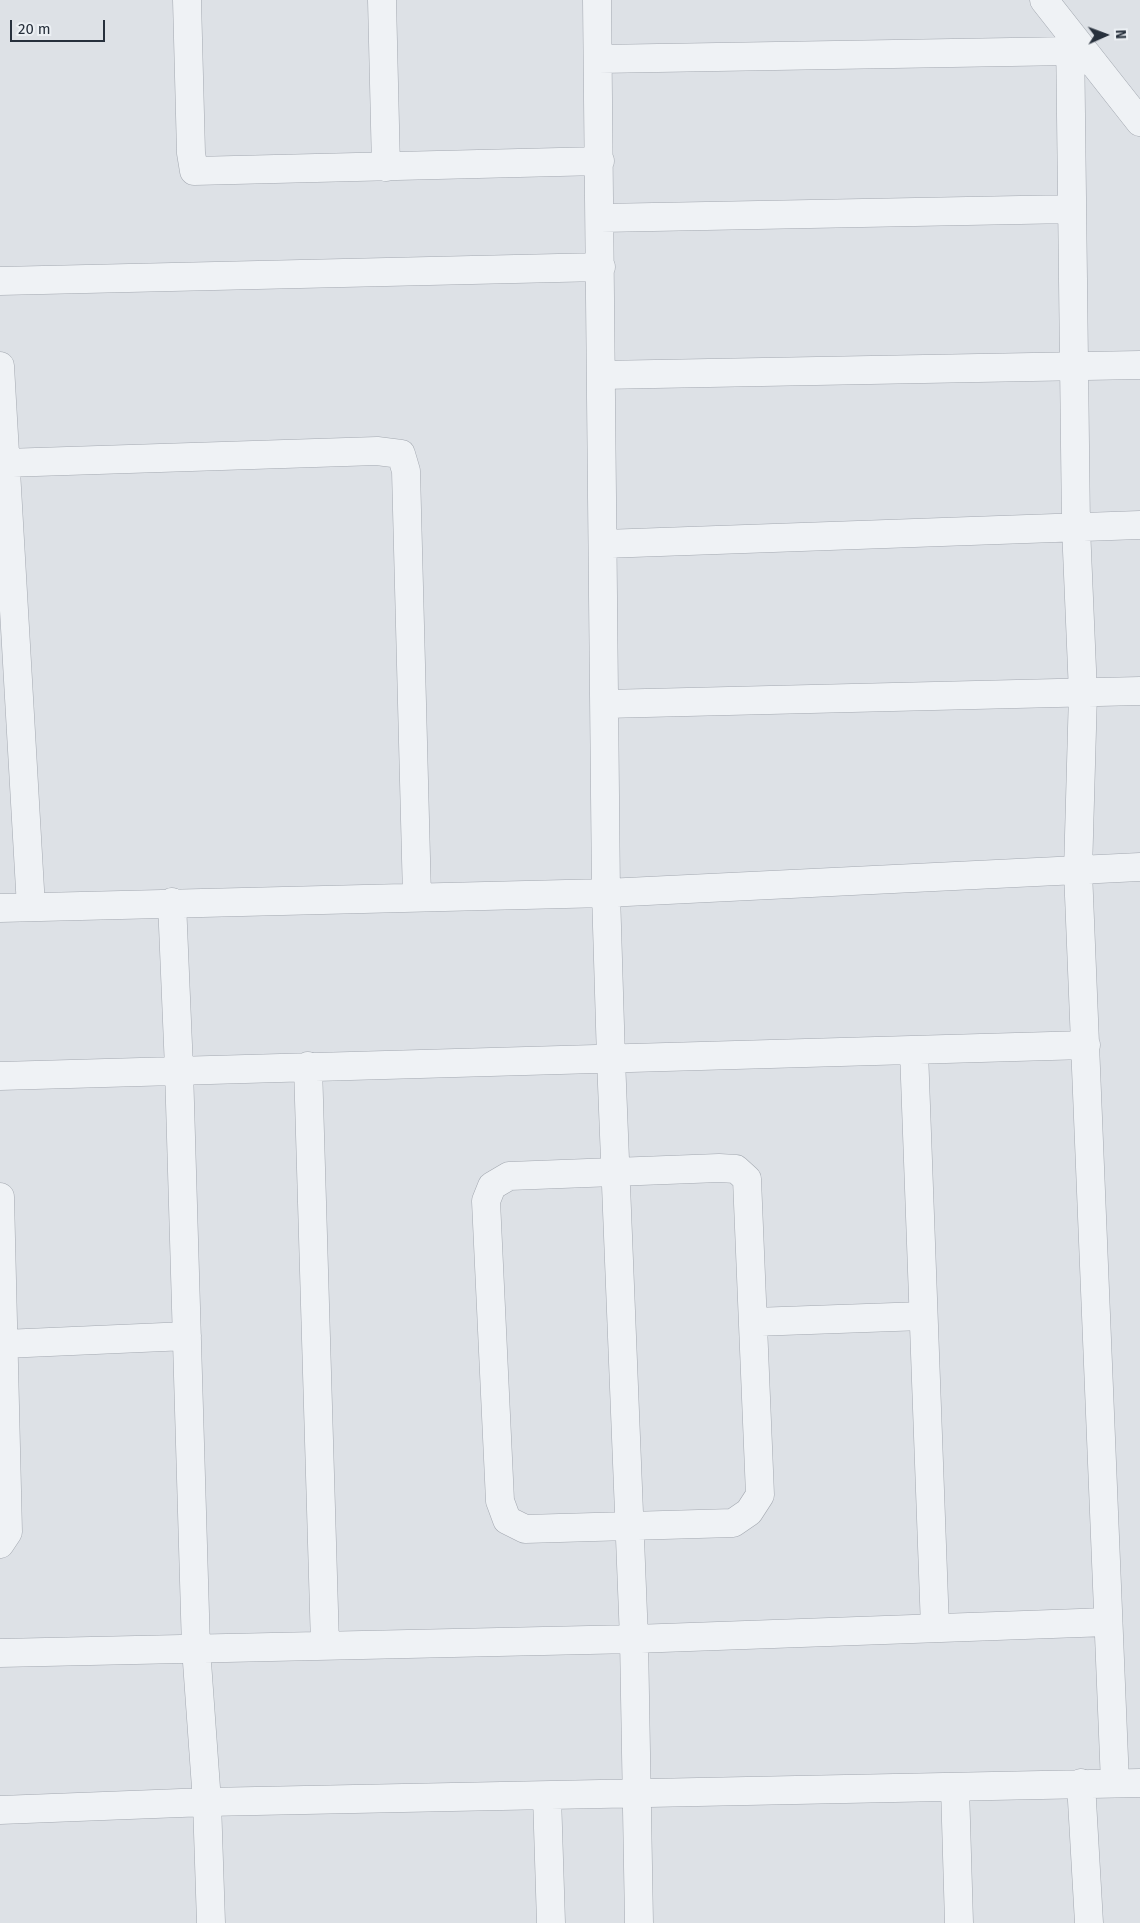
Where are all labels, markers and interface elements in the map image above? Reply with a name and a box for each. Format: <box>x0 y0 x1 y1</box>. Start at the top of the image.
scale bar <box>12 10 108 42</box>
north arrow <box>1080 10 1130 60</box>
text: 20 m <box>18 20 51 38</box>
text: N <box>1112 30 1129 39</box>

